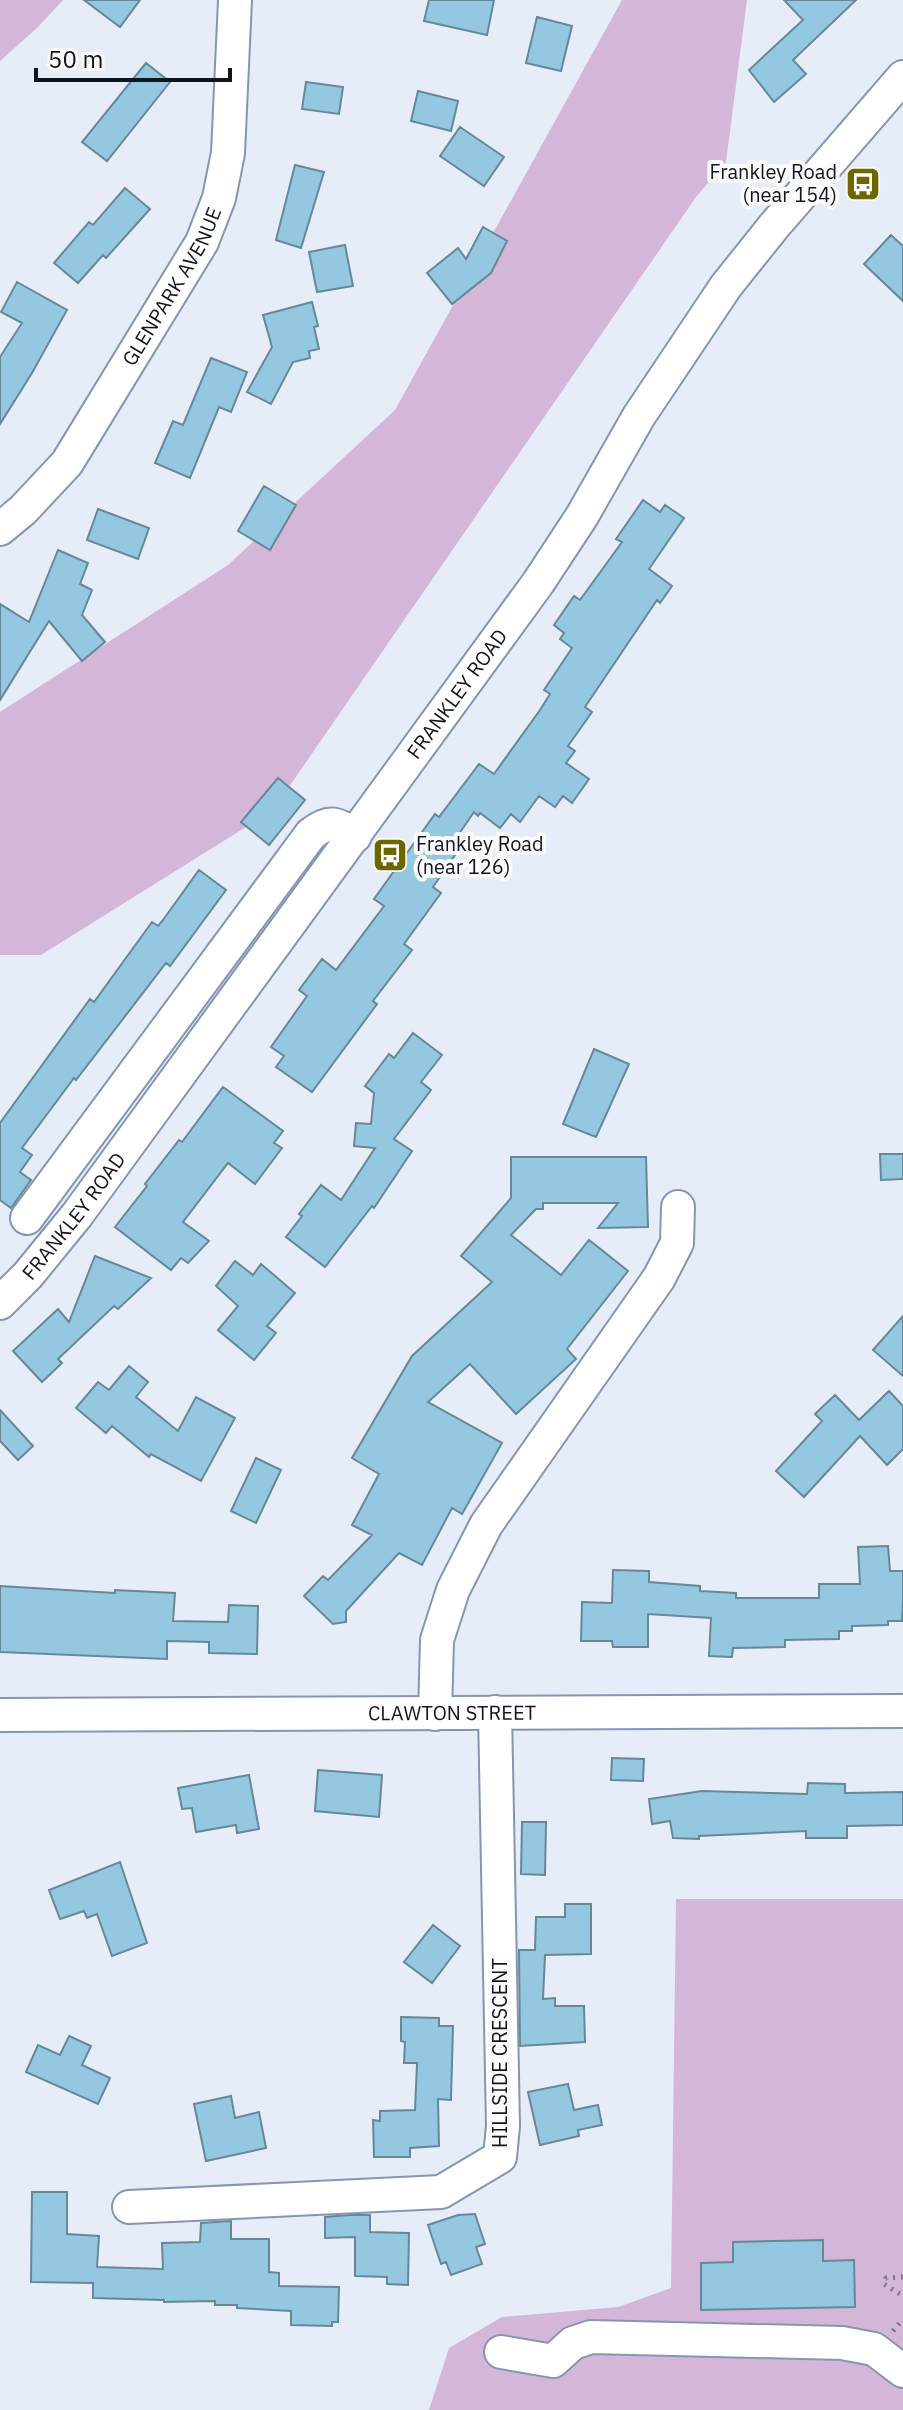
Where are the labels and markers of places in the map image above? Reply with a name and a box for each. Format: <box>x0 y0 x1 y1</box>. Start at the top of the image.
place label: Frankley Road (near 154) <box>709 158 837 208</box>
bus stop icon: Frankley Road (near 154) <box>844 165 882 203</box>
place label: Frankley Road (near 126) <box>416 830 544 880</box>
bus stop icon: Frankley Road (near 126) <box>371 836 409 874</box>

